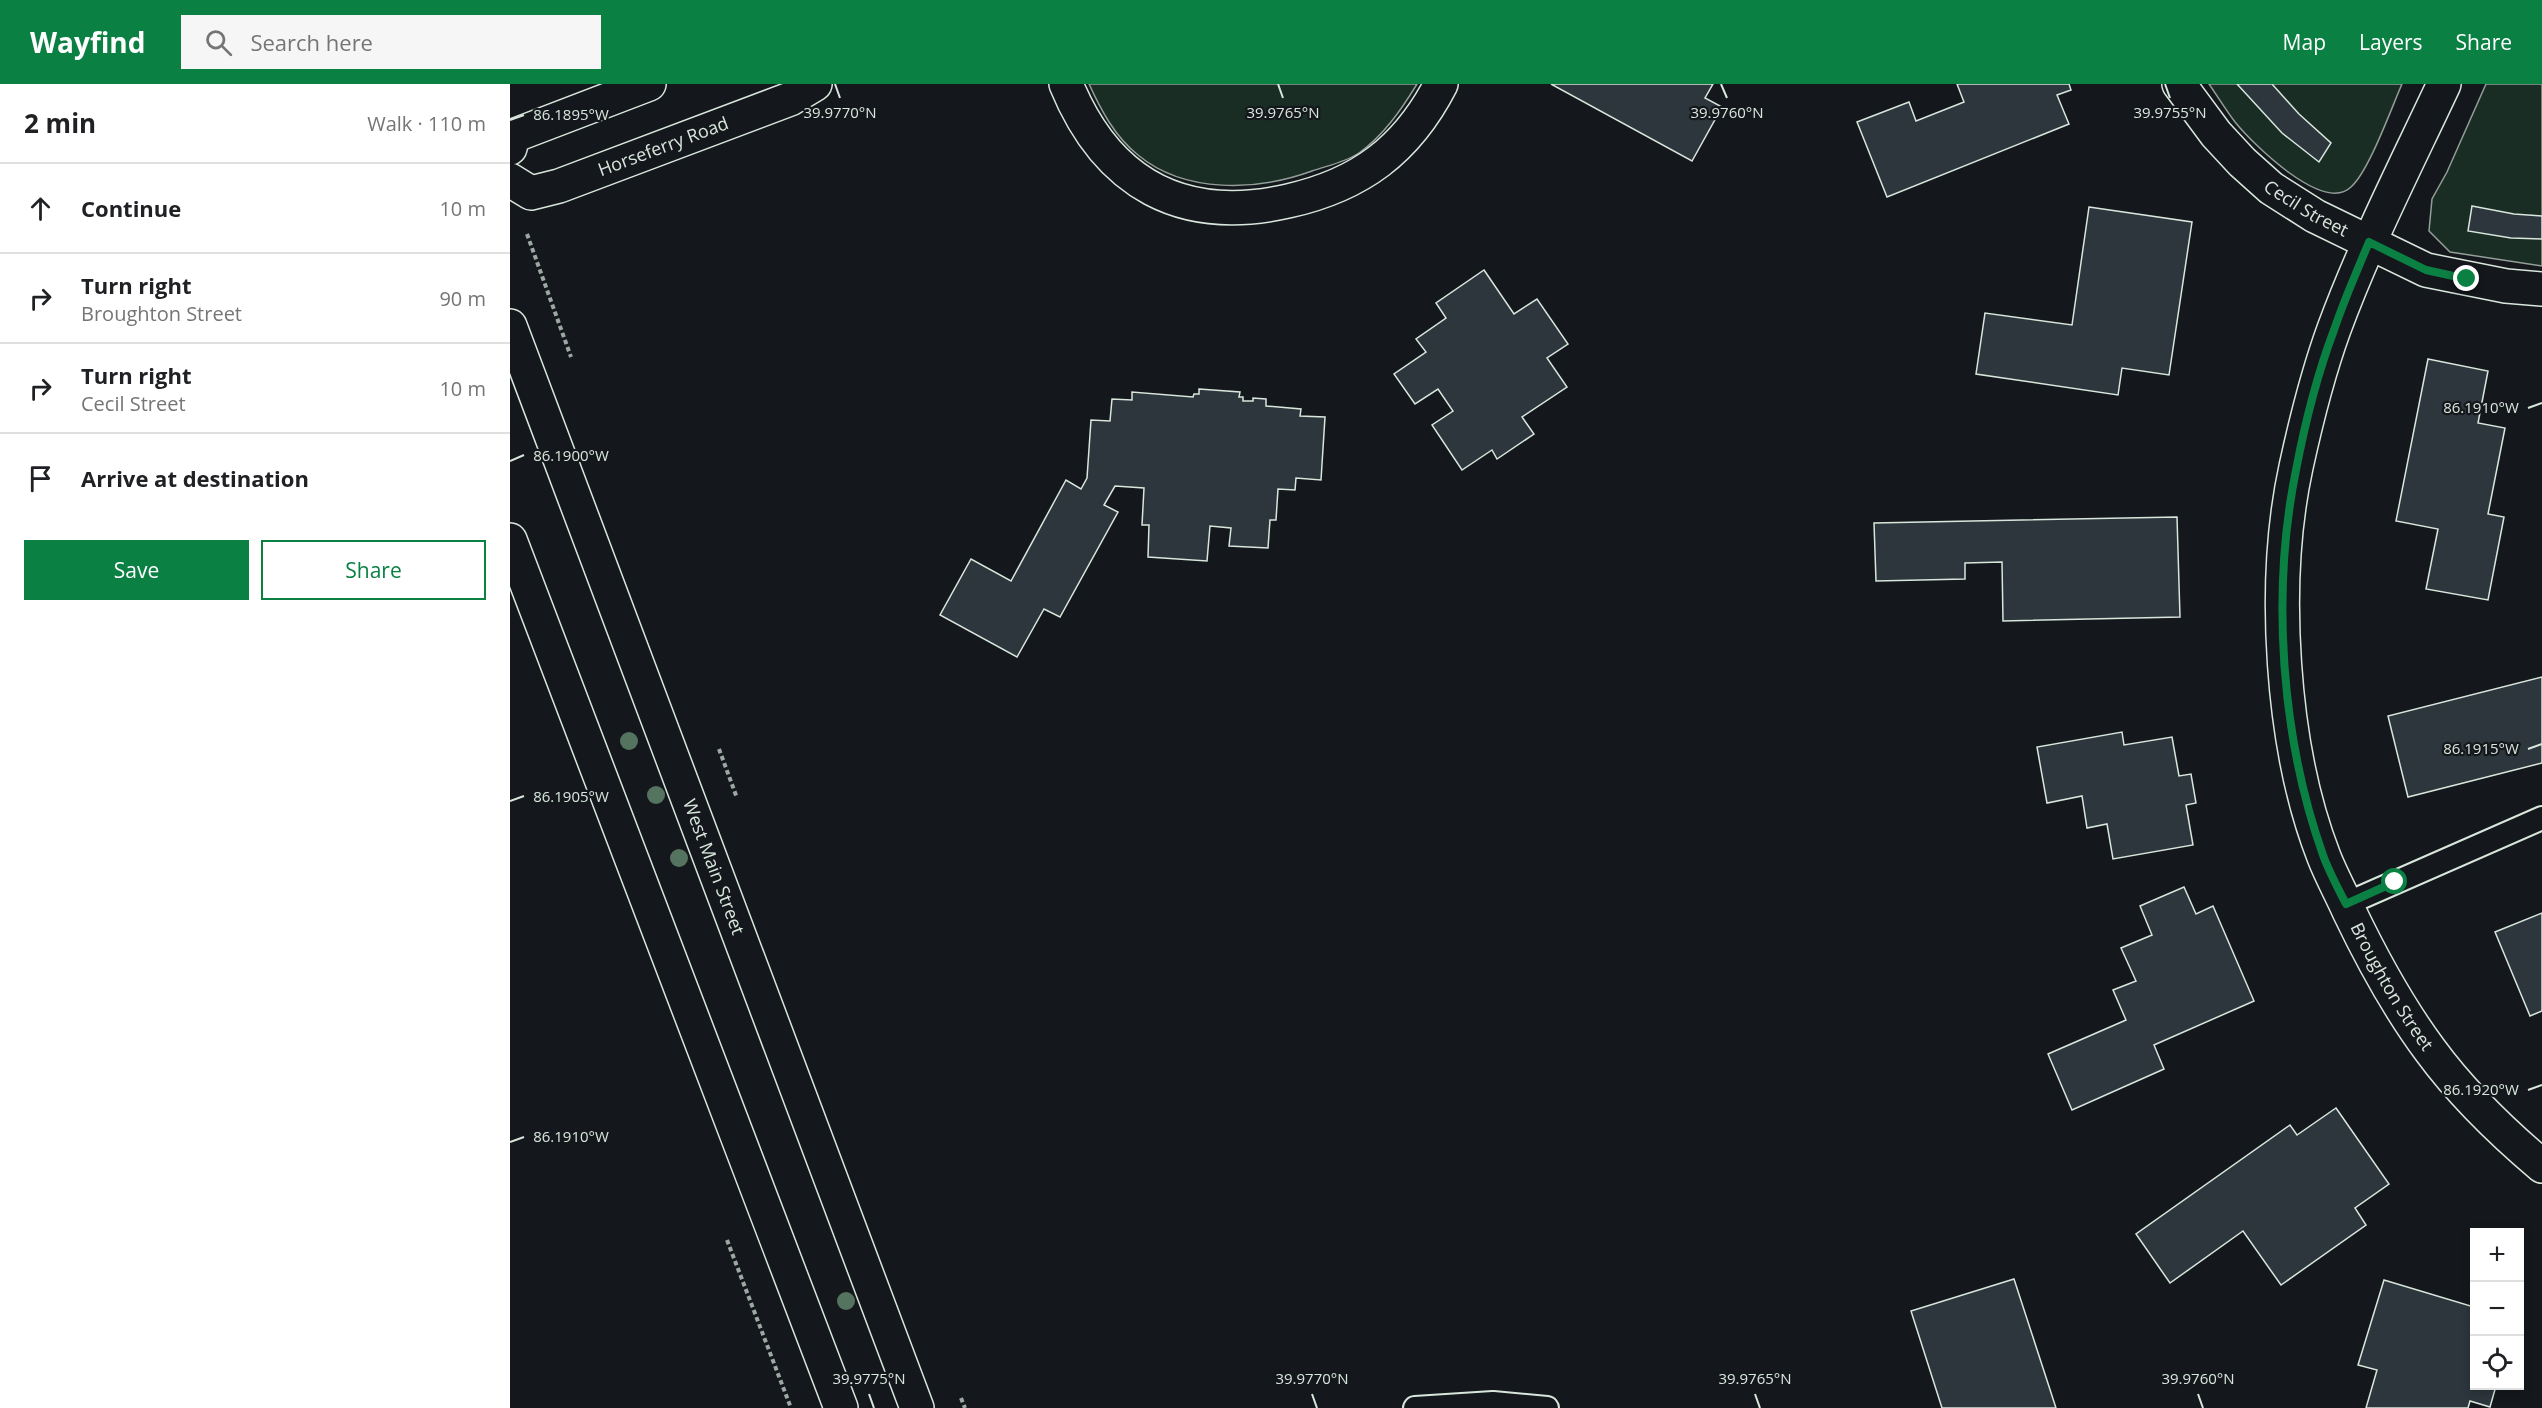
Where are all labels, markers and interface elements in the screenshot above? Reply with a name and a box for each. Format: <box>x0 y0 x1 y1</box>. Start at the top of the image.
search box <box>181 15 601 69</box>
text: Wayfind <box>30 23 145 61</box>
icon: search <box>202 26 235 59</box>
text: Search here <box>250 27 373 57</box>
text: Map <box>2283 28 2326 56</box>
text: Layers <box>2359 28 2423 56</box>
text: Share <box>2456 28 2512 56</box>
text: 39.9770°N <box>803 102 877 122</box>
text: 39.9765°N <box>1246 102 1320 122</box>
text: 39.9760°N <box>1690 102 1764 122</box>
text: 39.9755°N <box>2133 102 2207 122</box>
text: 86.1895°W <box>533 104 609 124</box>
text: 2 min <box>24 105 96 141</box>
text: Walk · 110 m <box>367 110 486 137</box>
street label: Horseferry Road <box>594 110 732 181</box>
street label: Cecil Street <box>2259 174 2353 241</box>
icon: ahead <box>24 192 57 225</box>
text: Continue <box>81 193 181 223</box>
text: 10 m <box>439 195 486 222</box>
route end <box>2453 265 2479 291</box>
text: Turn right <box>81 270 192 300</box>
icon: right <box>24 282 57 315</box>
text: 90 m <box>439 285 486 312</box>
text: Broughton Street <box>81 300 242 327</box>
text: Turn right <box>81 360 192 390</box>
icon: right <box>24 372 57 405</box>
text: 10 m <box>439 375 486 402</box>
text: Cecil Street <box>81 390 186 417</box>
text: 86.1910°W <box>2443 397 2519 417</box>
text: 86.1900°W <box>533 445 609 465</box>
icon: arrive <box>24 462 57 495</box>
text: Arrive at destination <box>81 463 309 493</box>
button: Save <box>24 540 249 600</box>
button: Share <box>261 540 486 600</box>
text: 86.1915°W <box>2443 738 2519 758</box>
text: 86.1905°W <box>533 786 609 806</box>
street label: West Main Street <box>678 795 751 938</box>
route start <box>2381 868 2407 894</box>
street label: Broughton Street <box>2345 918 2439 1055</box>
text: 86.1920°W <box>2443 1079 2519 1099</box>
text: 86.1910°W <box>533 1126 609 1146</box>
map controls <box>2470 1228 2524 1390</box>
button: + <box>2470 1228 2524 1282</box>
button: − <box>2470 1282 2524 1336</box>
button: locate <box>2470 1336 2524 1390</box>
text: 39.9775°N <box>832 1368 906 1388</box>
text: 39.9770°N <box>1275 1368 1349 1388</box>
text: 39.9765°N <box>1718 1368 1792 1388</box>
text: 39.9760°N <box>2161 1368 2235 1388</box>

